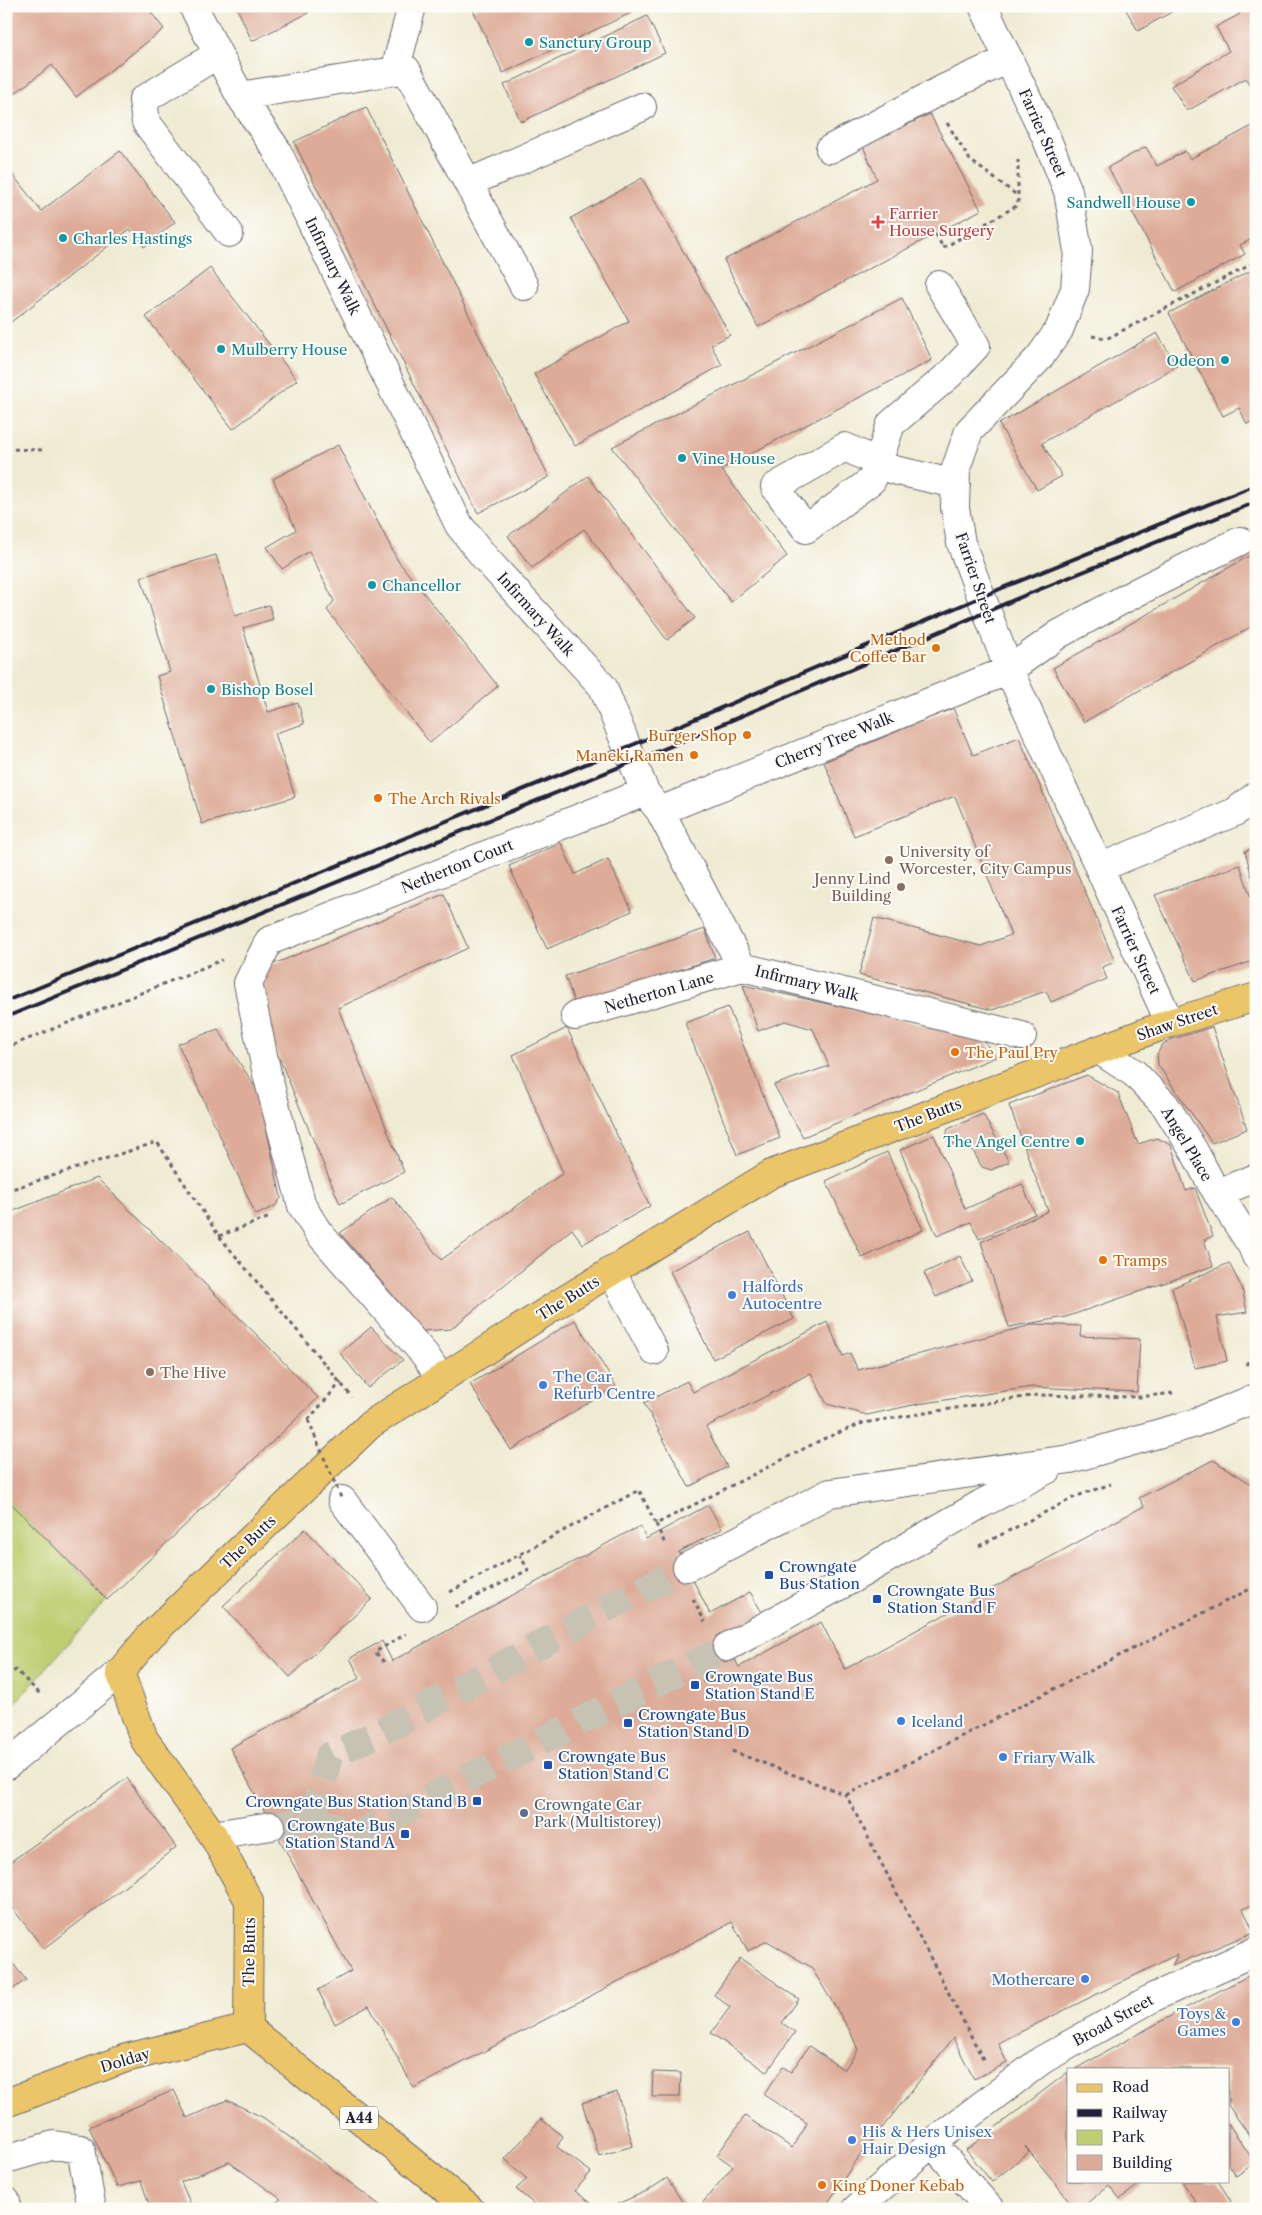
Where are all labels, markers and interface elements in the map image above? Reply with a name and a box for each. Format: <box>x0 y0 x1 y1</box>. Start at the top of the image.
place label: Sanctury Group <box>539 33 652 52</box>
marker: Sanctury Group <box>523 36 535 48</box>
street label: Farrier Street <box>1015 86 1071 181</box>
place label: Sandwell House <box>1067 193 1181 212</box>
marker: Sandwell House <box>1185 196 1197 208</box>
place label: Farrier House Surgery <box>889 204 995 240</box>
street label: Infirmary Walk <box>301 214 365 319</box>
marker: Farrier House Surgery <box>871 215 885 229</box>
place label: Charles Hastings <box>73 229 192 248</box>
marker: Charles Hastings <box>57 232 69 244</box>
place label: Mulberry House <box>231 340 347 359</box>
marker: Mulberry House <box>215 343 227 355</box>
place label: Odeon <box>1166 351 1216 370</box>
marker: Odeon <box>1219 354 1231 366</box>
place label: Vine House <box>691 449 775 468</box>
marker: Vine House <box>676 452 688 464</box>
street label: Farrier Street <box>952 530 1001 627</box>
street label: Infirmary Walk <box>493 568 580 661</box>
place label: Chancellor <box>382 576 462 595</box>
marker: Chancellor <box>366 579 378 591</box>
place label: Method Coffee Bar <box>850 630 927 666</box>
marker: Method Coffee Bar <box>930 642 942 654</box>
place label: Bishop Bosel <box>221 680 314 699</box>
marker: Bishop Bosel <box>205 683 217 695</box>
street label: Cherry Tree Walk <box>772 707 897 772</box>
place label: Burger Shop <box>648 726 737 745</box>
marker: Burger Shop <box>741 729 753 741</box>
place label: Maneki Ramen <box>575 746 685 765</box>
marker: Maneki Ramen <box>688 749 700 761</box>
place label: The Arch Rivals <box>388 789 501 808</box>
marker: The Arch Rivals <box>372 792 384 804</box>
street label: Netherton Court <box>398 835 517 897</box>
place label: University of Worcester, City Campus <box>898 842 1072 878</box>
marker: University of Worcester, City Campus <box>883 854 895 866</box>
place label: Jenny Lind Building <box>812 869 891 905</box>
marker: Jenny Lind Building <box>895 881 907 893</box>
street label: Farrier Street <box>1107 903 1165 998</box>
street label: Infirmary Walk <box>753 961 862 1005</box>
street label: Netherton Lane <box>602 967 716 1017</box>
street label: Shaw Street <box>1134 999 1221 1045</box>
place label: The Paul Pry <box>965 1043 1059 1062</box>
marker: The Paul Pry <box>949 1046 961 1058</box>
street label: The Butts <box>892 1094 964 1136</box>
street label: Angel Place <box>1157 1102 1217 1185</box>
place label: The Angel Centre <box>943 1132 1070 1151</box>
marker: The Angel Centre <box>1074 1135 1086 1147</box>
place label: Tramps <box>1113 1251 1167 1270</box>
marker: Tramps <box>1097 1254 1109 1266</box>
street label: The Butts <box>533 1271 603 1325</box>
place label: Halfords Autocentre <box>741 1277 822 1313</box>
marker: Halfords Autocentre <box>726 1289 738 1301</box>
place label: The Hive <box>160 1363 226 1382</box>
marker: The Hive <box>144 1366 156 1378</box>
place label: The Car Refurb Centre <box>553 1367 655 1403</box>
marker: The Car Refurb Centre <box>537 1379 549 1391</box>
street label: The Butts <box>216 1511 280 1573</box>
place label: Crowngate Bus Station <box>779 1557 861 1593</box>
marker: Crowngate Bus Station <box>763 1569 775 1581</box>
place label: Crowngate Bus Station Stand F <box>887 1581 996 1617</box>
marker: Crowngate Bus Station Stand F <box>871 1593 883 1605</box>
place label: Crowngate Bus Station Stand E <box>705 1667 815 1703</box>
marker: Crowngate Bus Station Stand E <box>689 1679 701 1691</box>
place label: Crowngate Bus Station Stand D <box>638 1705 750 1741</box>
place label: Iceland <box>911 1712 963 1731</box>
marker: Iceland <box>895 1715 907 1727</box>
marker: Crowngate Bus Station Stand D <box>622 1717 634 1729</box>
place label: Crowngate Bus Station Stand C <box>558 1747 669 1783</box>
place label: Friary Walk <box>1013 1748 1097 1767</box>
marker: Friary Walk <box>997 1751 1009 1763</box>
marker: Crowngate Bus Station Stand C <box>542 1759 554 1771</box>
place label: Crowngate Bus Station Stand B <box>245 1792 467 1811</box>
marker: Crowngate Bus Station Stand B <box>471 1795 483 1807</box>
place label: Crowngate Car Park (Multistorey) <box>534 1795 661 1831</box>
marker: Crowngate Car Park (Multistorey) <box>518 1807 530 1819</box>
place label: Crowngate Bus Station Stand A <box>285 1816 396 1852</box>
marker: Crowngate Bus Station Stand A <box>399 1828 411 1840</box>
street label: The Butts <box>239 1917 259 1987</box>
place label: Mothercare <box>991 1970 1075 1989</box>
marker: Mothercare <box>1079 1973 1091 1985</box>
street label: Broad Street <box>1069 1990 1157 2050</box>
place label: Toys & Games <box>1177 2004 1226 2040</box>
marker: Toys & Games <box>1230 2016 1242 2028</box>
street label: Dolday <box>98 2043 153 2077</box>
legend <box>1067 2068 1230 2182</box>
text: Road <box>1112 2077 1149 2096</box>
text: Railway <box>1112 2103 1168 2122</box>
road number: A44 <box>340 2106 378 2130</box>
place label: His & Hers Unisex Hair Design <box>862 2122 992 2158</box>
text: Park <box>1112 2127 1146 2146</box>
marker: His & Hers Unisex Hair Design <box>846 2134 858 2146</box>
text: Building <box>1112 2153 1172 2172</box>
place label: King Doner Kebab <box>832 2176 964 2195</box>
marker: King Doner Kebab <box>816 2179 828 2191</box>

